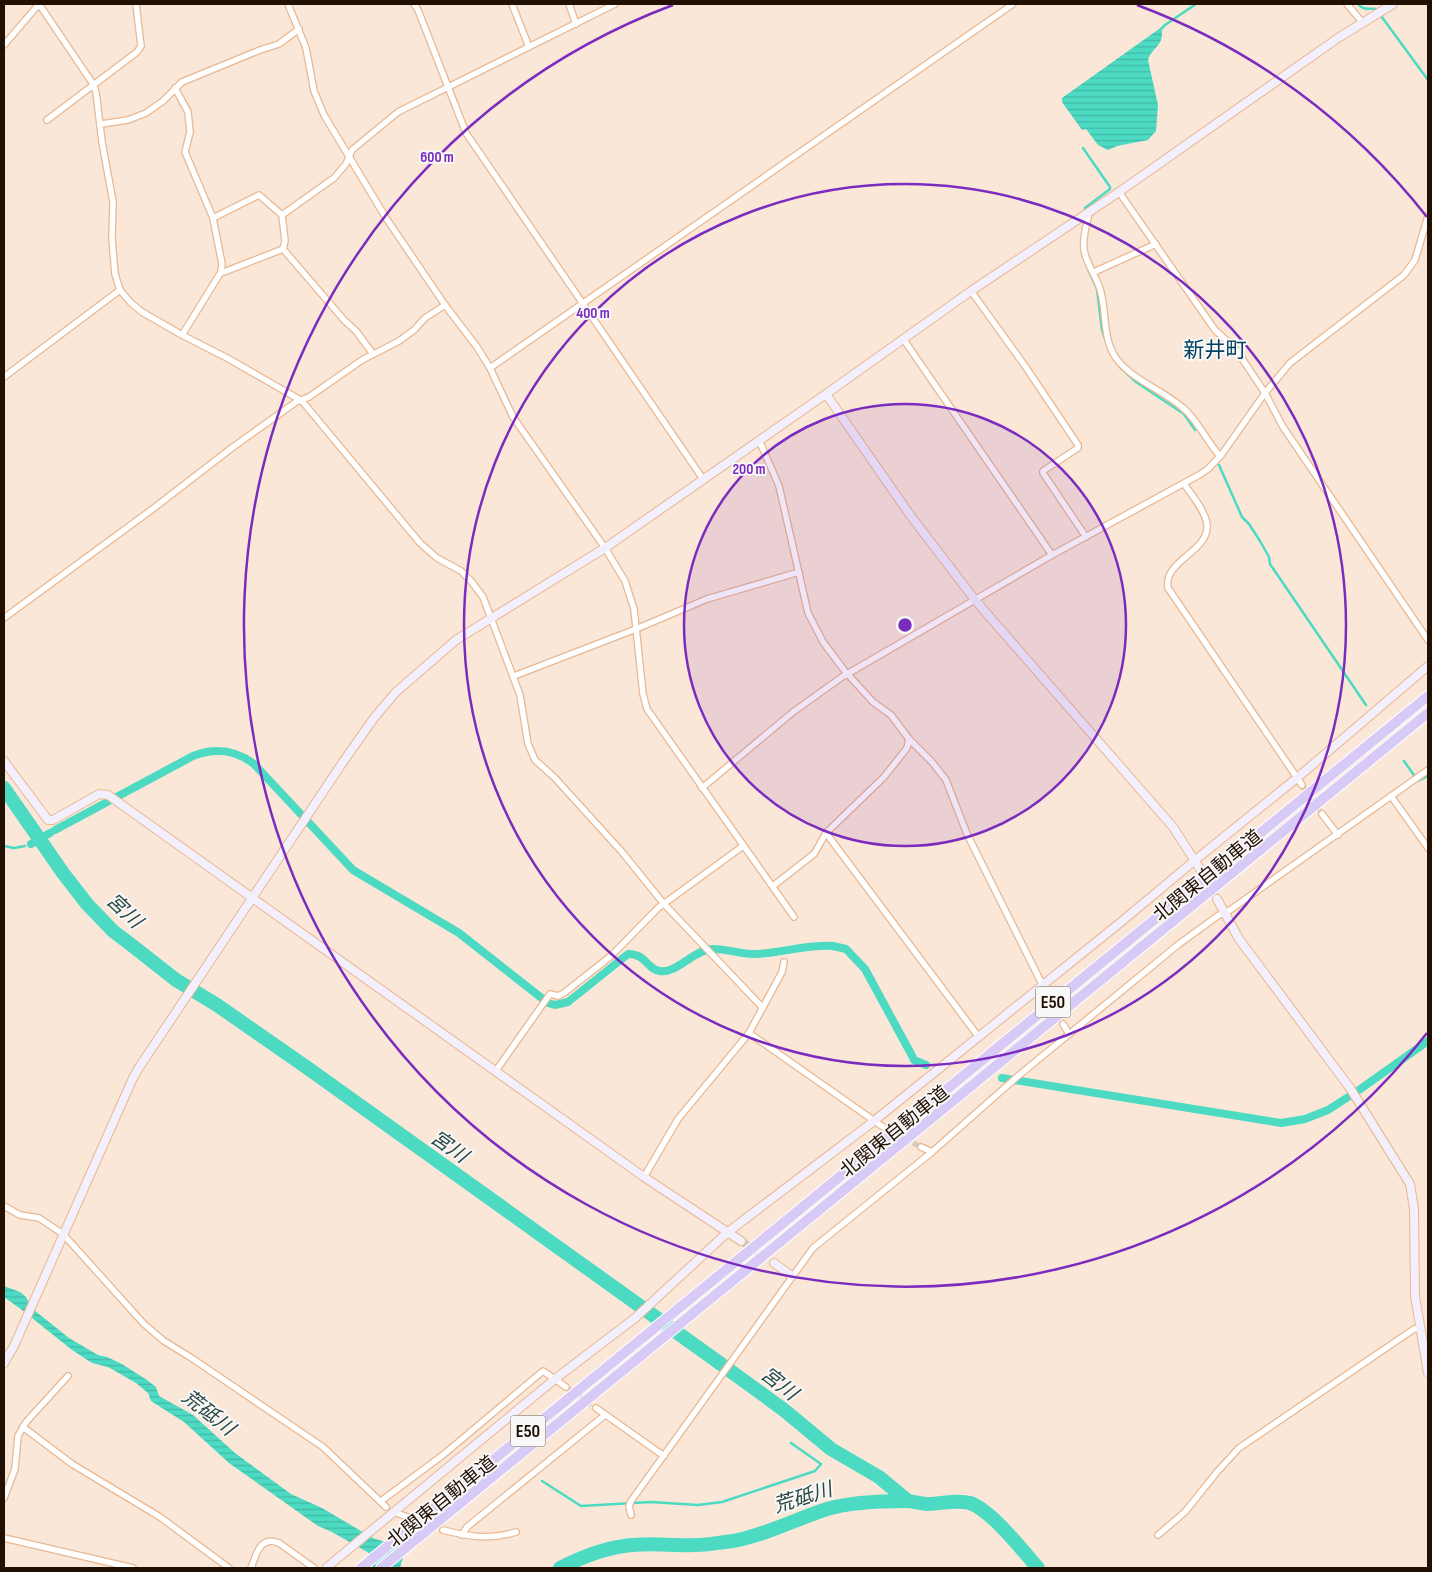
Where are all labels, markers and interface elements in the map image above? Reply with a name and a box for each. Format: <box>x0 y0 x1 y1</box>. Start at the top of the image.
text: 600 m <box>420 148 454 167</box>
text: 400 m <box>576 304 610 323</box>
district label: 新井町 <box>1184 338 1247 363</box>
text: 200 m <box>732 460 766 479</box>
centre of rings <box>896 616 914 634</box>
street label: 北関東自動車道 <box>1149 825 1267 927</box>
water label: 宮川 <box>101 889 148 935</box>
road number: E50 <box>1036 986 1070 1018</box>
street label: 北関東自動車道 <box>836 1081 954 1183</box>
water label: 宮川 <box>426 1126 474 1169</box>
water label: 宮川 <box>756 1362 804 1407</box>
water label: 荒砥川 <box>177 1385 241 1442</box>
road number: E50 <box>510 1415 546 1446</box>
street label: 北関東自動車道 <box>383 1451 501 1553</box>
water label: 荒砥川 <box>771 1477 837 1518</box>

